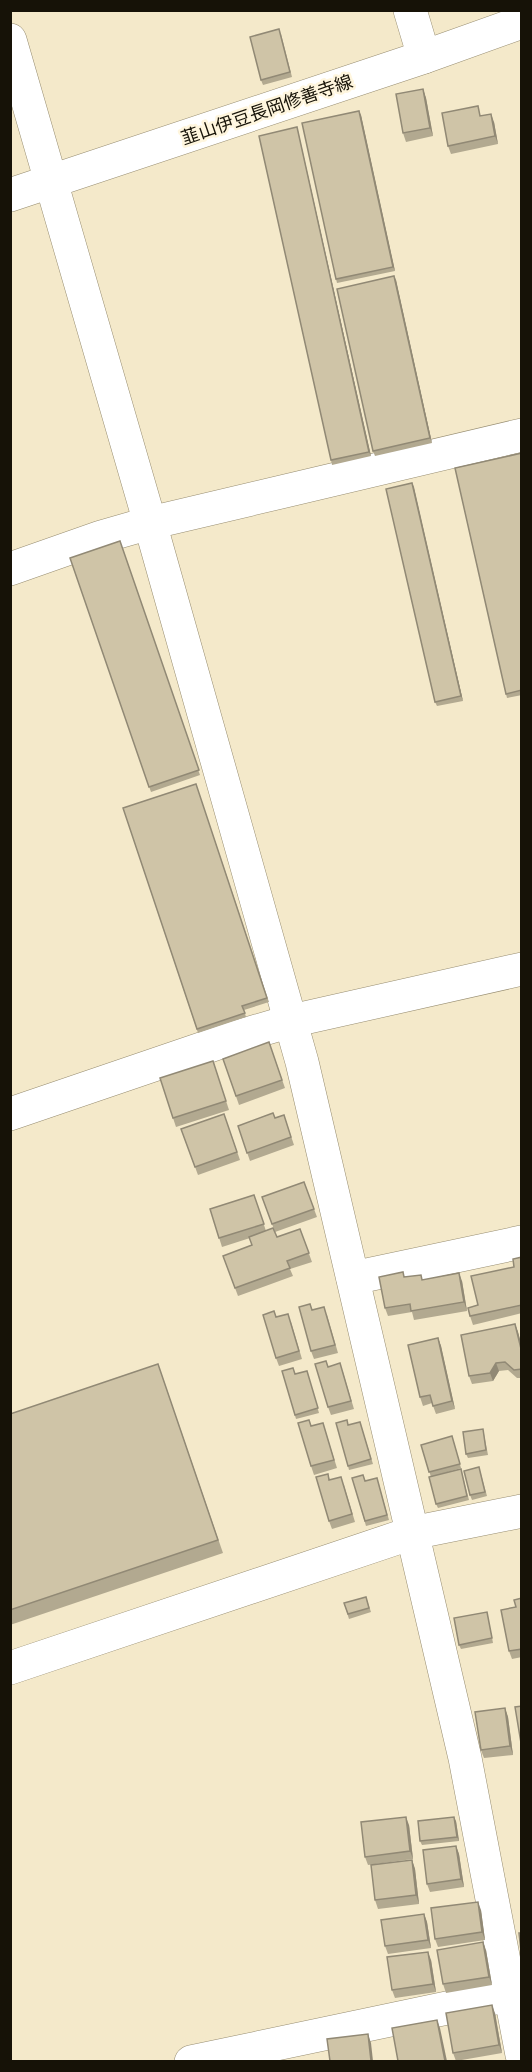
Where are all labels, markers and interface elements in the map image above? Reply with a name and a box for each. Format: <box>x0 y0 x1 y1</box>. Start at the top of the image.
street label: 韮山伊豆長岡修善寺線 <box>179 71 355 149</box>

